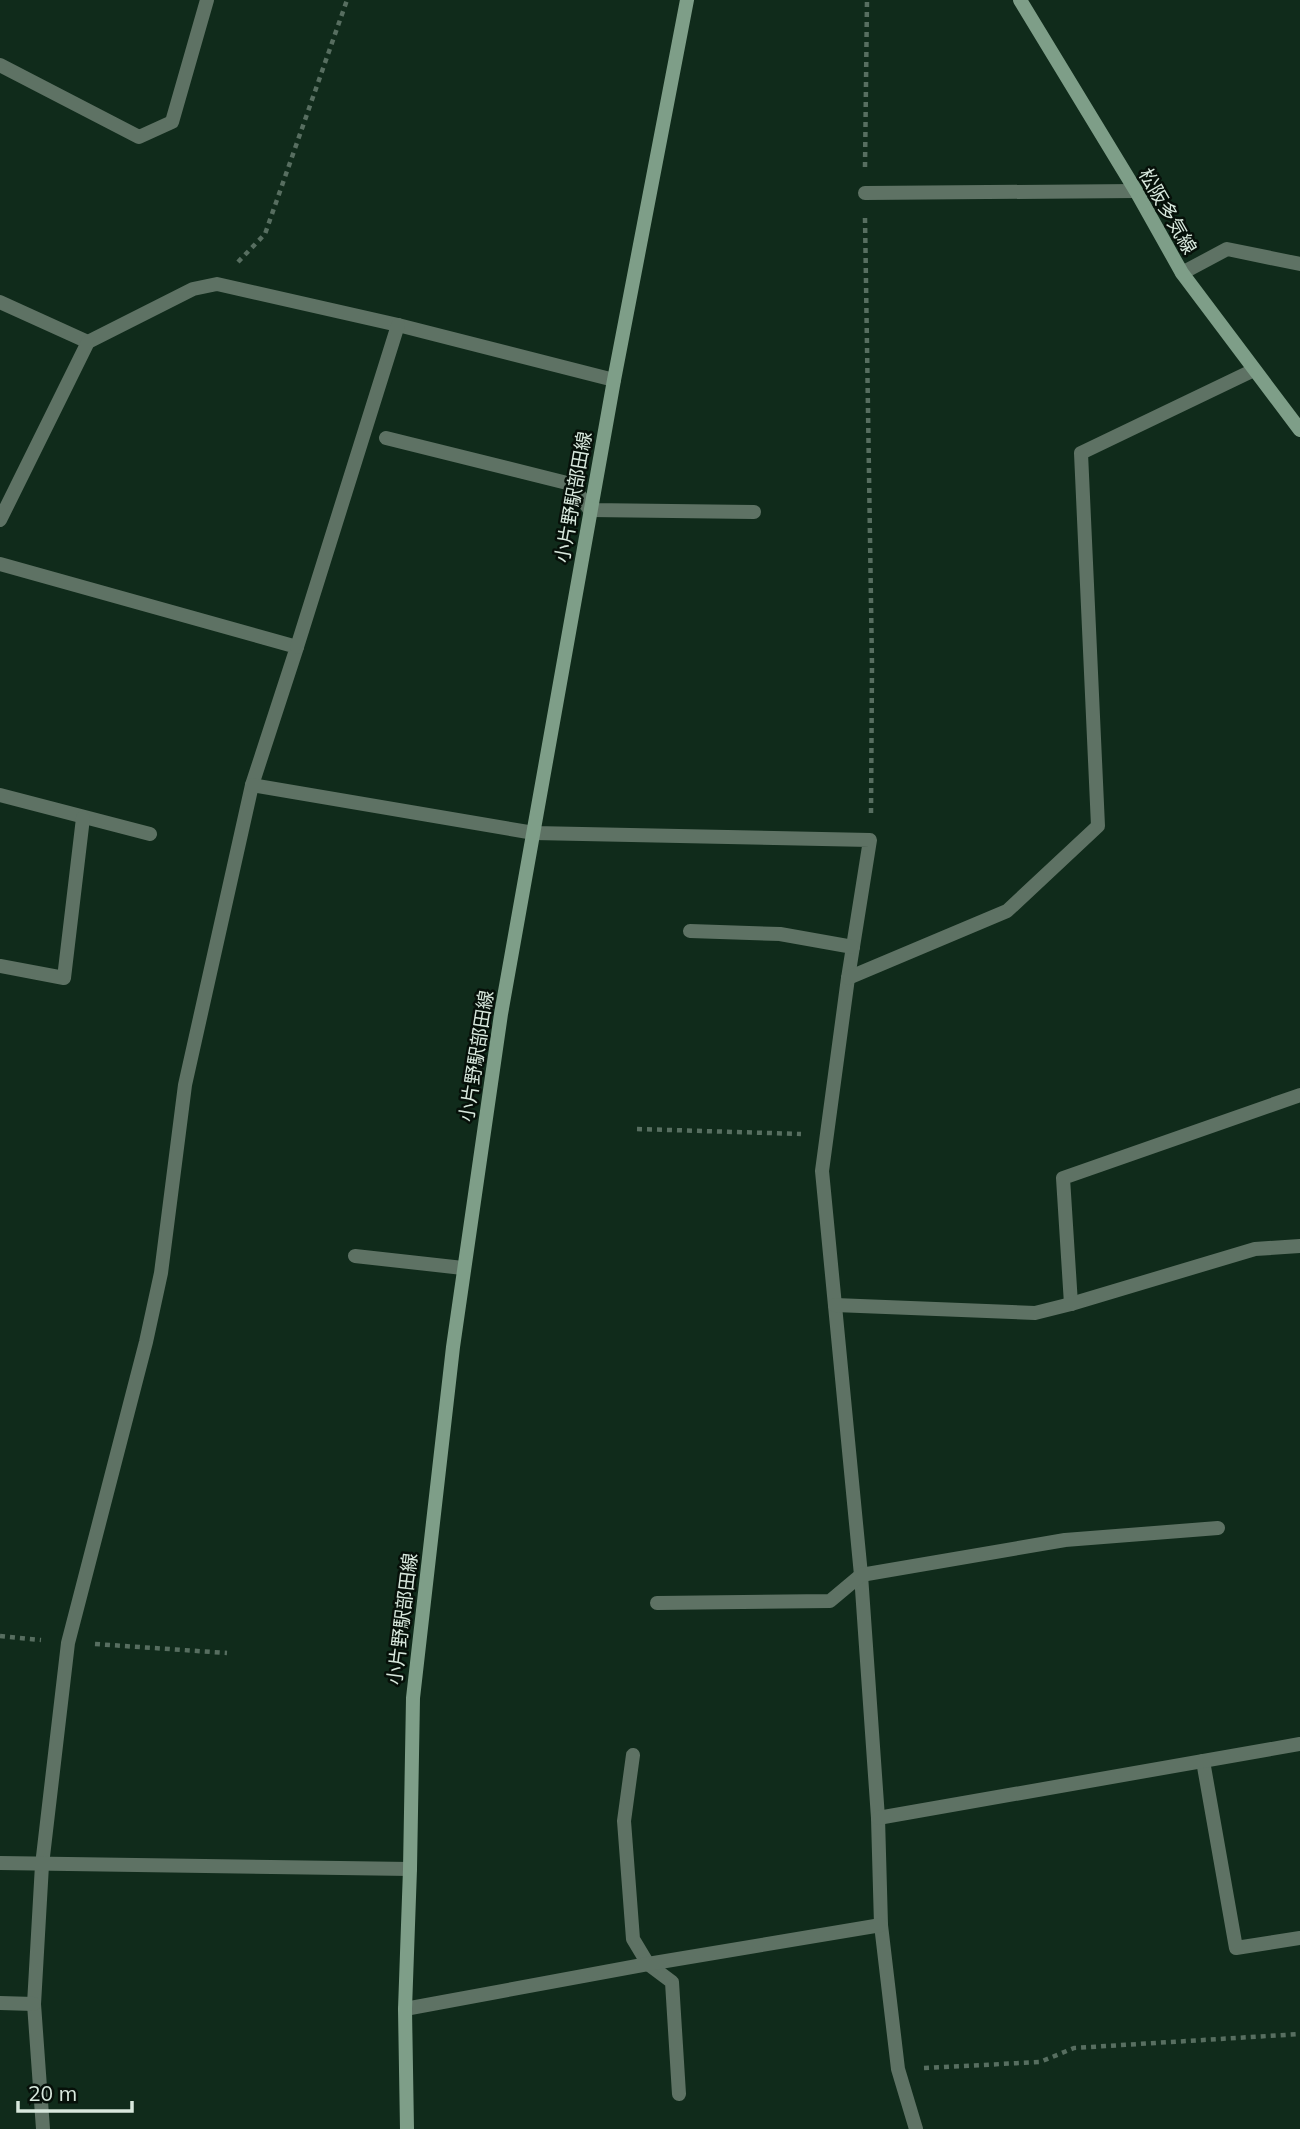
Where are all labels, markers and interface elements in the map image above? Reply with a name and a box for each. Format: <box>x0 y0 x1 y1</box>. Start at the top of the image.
street label: 松阪多気線 <box>1134 164 1202 258</box>
street label: 小片野駅部田線 <box>550 429 596 565</box>
street label: 小片野駅部田線 <box>454 988 498 1124</box>
street label: 小片野駅部田線 <box>382 1552 422 1686</box>
scale bar <box>18 2070 131 2114</box>
text: 20 m <box>28 2080 77 2106</box>

